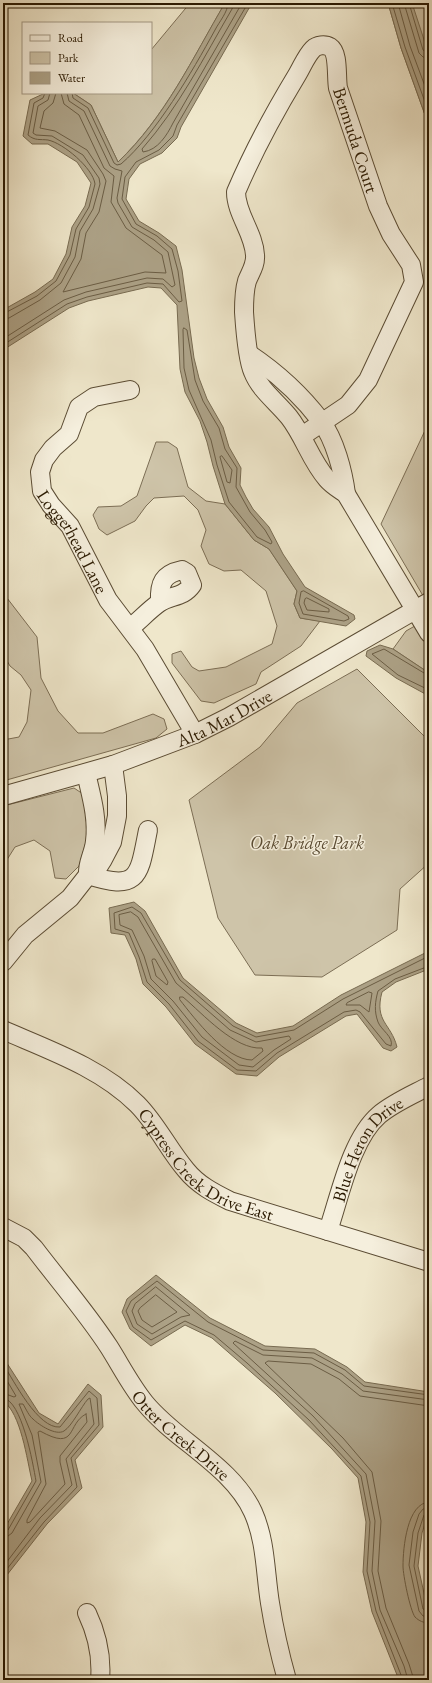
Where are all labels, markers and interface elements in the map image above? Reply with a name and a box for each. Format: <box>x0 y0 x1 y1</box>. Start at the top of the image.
legend <box>22 22 152 94</box>
text: Road <box>58 30 84 46</box>
text: Park <box>58 50 79 66</box>
text: Water <box>58 70 85 86</box>
street label: Bermuda Court <box>328 84 384 196</box>
street label: Loggerhead Lane <box>32 485 114 597</box>
street label: Alta Mar Drive <box>172 683 276 752</box>
park label: Oak Bridge Park <box>250 831 364 855</box>
street label: Blue Heron Drive <box>326 1090 407 1204</box>
street label: Cypress Creek Drive East <box>134 1103 277 1225</box>
street label: Otter Creek Drive <box>127 1385 236 1485</box>

